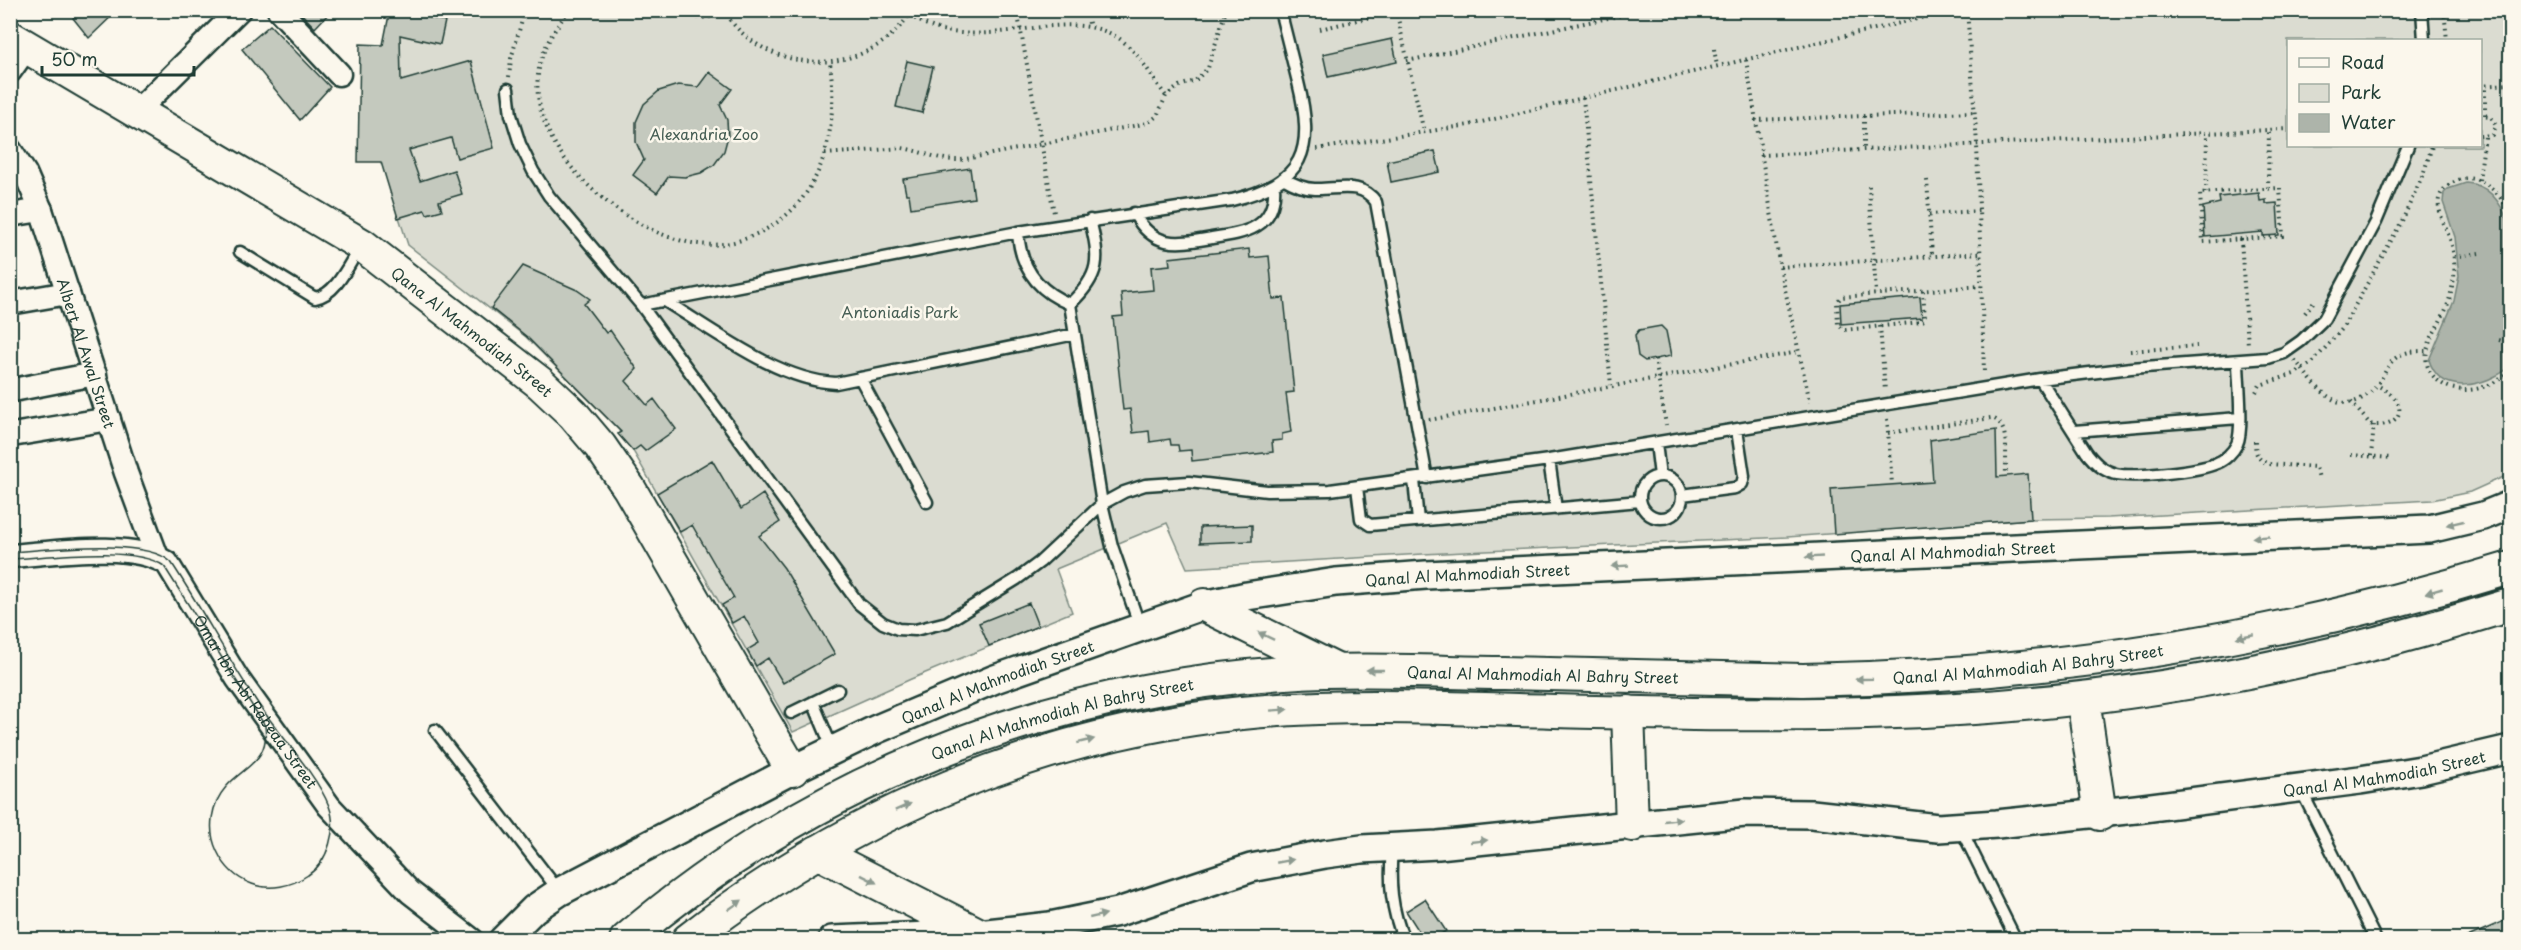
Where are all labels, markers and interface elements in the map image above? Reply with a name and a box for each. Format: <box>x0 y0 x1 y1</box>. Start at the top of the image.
scale bar <box>42 39 194 77</box>
legend <box>2287 39 2482 147</box>
text: 50 m <box>51 45 98 72</box>
text: Road <box>2341 48 2385 75</box>
text: Park <box>2341 78 2381 105</box>
text: Water <box>2341 108 2396 135</box>
park label: Alexandria Zoo <box>649 122 759 145</box>
street label: Qana Al Mahmodiah Street <box>387 261 559 402</box>
street label: Albert Al Awal Street <box>52 275 122 431</box>
park label: Antoniadis Park <box>842 300 958 323</box>
one-way arrow <box>2446 519 2464 529</box>
one-way arrow <box>2251 532 2270 541</box>
street label: Qanal Al Mahmodiah Street <box>1850 535 2056 567</box>
one-way arrow <box>1805 553 1824 562</box>
street label: Qanal Al Mahmodiah Street <box>1364 557 1570 591</box>
one-way arrow <box>1610 562 1629 571</box>
one-way arrow <box>2425 586 2444 596</box>
street label: Omar Ibn Abi Rabeaa Street <box>189 610 324 793</box>
one-way arrow <box>1258 631 1275 640</box>
one-way arrow <box>2235 631 2254 640</box>
street label: Qanal Al Mahmodiah Street <box>897 633 1097 729</box>
street label: Qanal Al Mahmodiah Al Bahry Street <box>1892 637 2165 688</box>
street label: Qanal Al Mahmodiah Al Bahry Street <box>1407 659 1679 688</box>
one-way arrow <box>1365 665 1384 675</box>
street label: Qanal Al Mahmodiah Al Bahry Street <box>927 671 1195 765</box>
one-way arrow <box>1854 674 1873 683</box>
one-way arrow <box>1269 706 1288 715</box>
one-way arrow <box>1077 735 1096 745</box>
street label: Qanal Al Mahmodiah Street <box>2281 744 2488 801</box>
one-way arrow <box>895 802 913 812</box>
one-way arrow <box>1663 816 1682 825</box>
one-way arrow <box>1470 836 1489 846</box>
one-way arrow <box>1276 856 1295 865</box>
one-way arrow <box>861 874 878 884</box>
one-way arrow <box>726 899 742 911</box>
one-way arrow <box>1089 911 1108 921</box>

